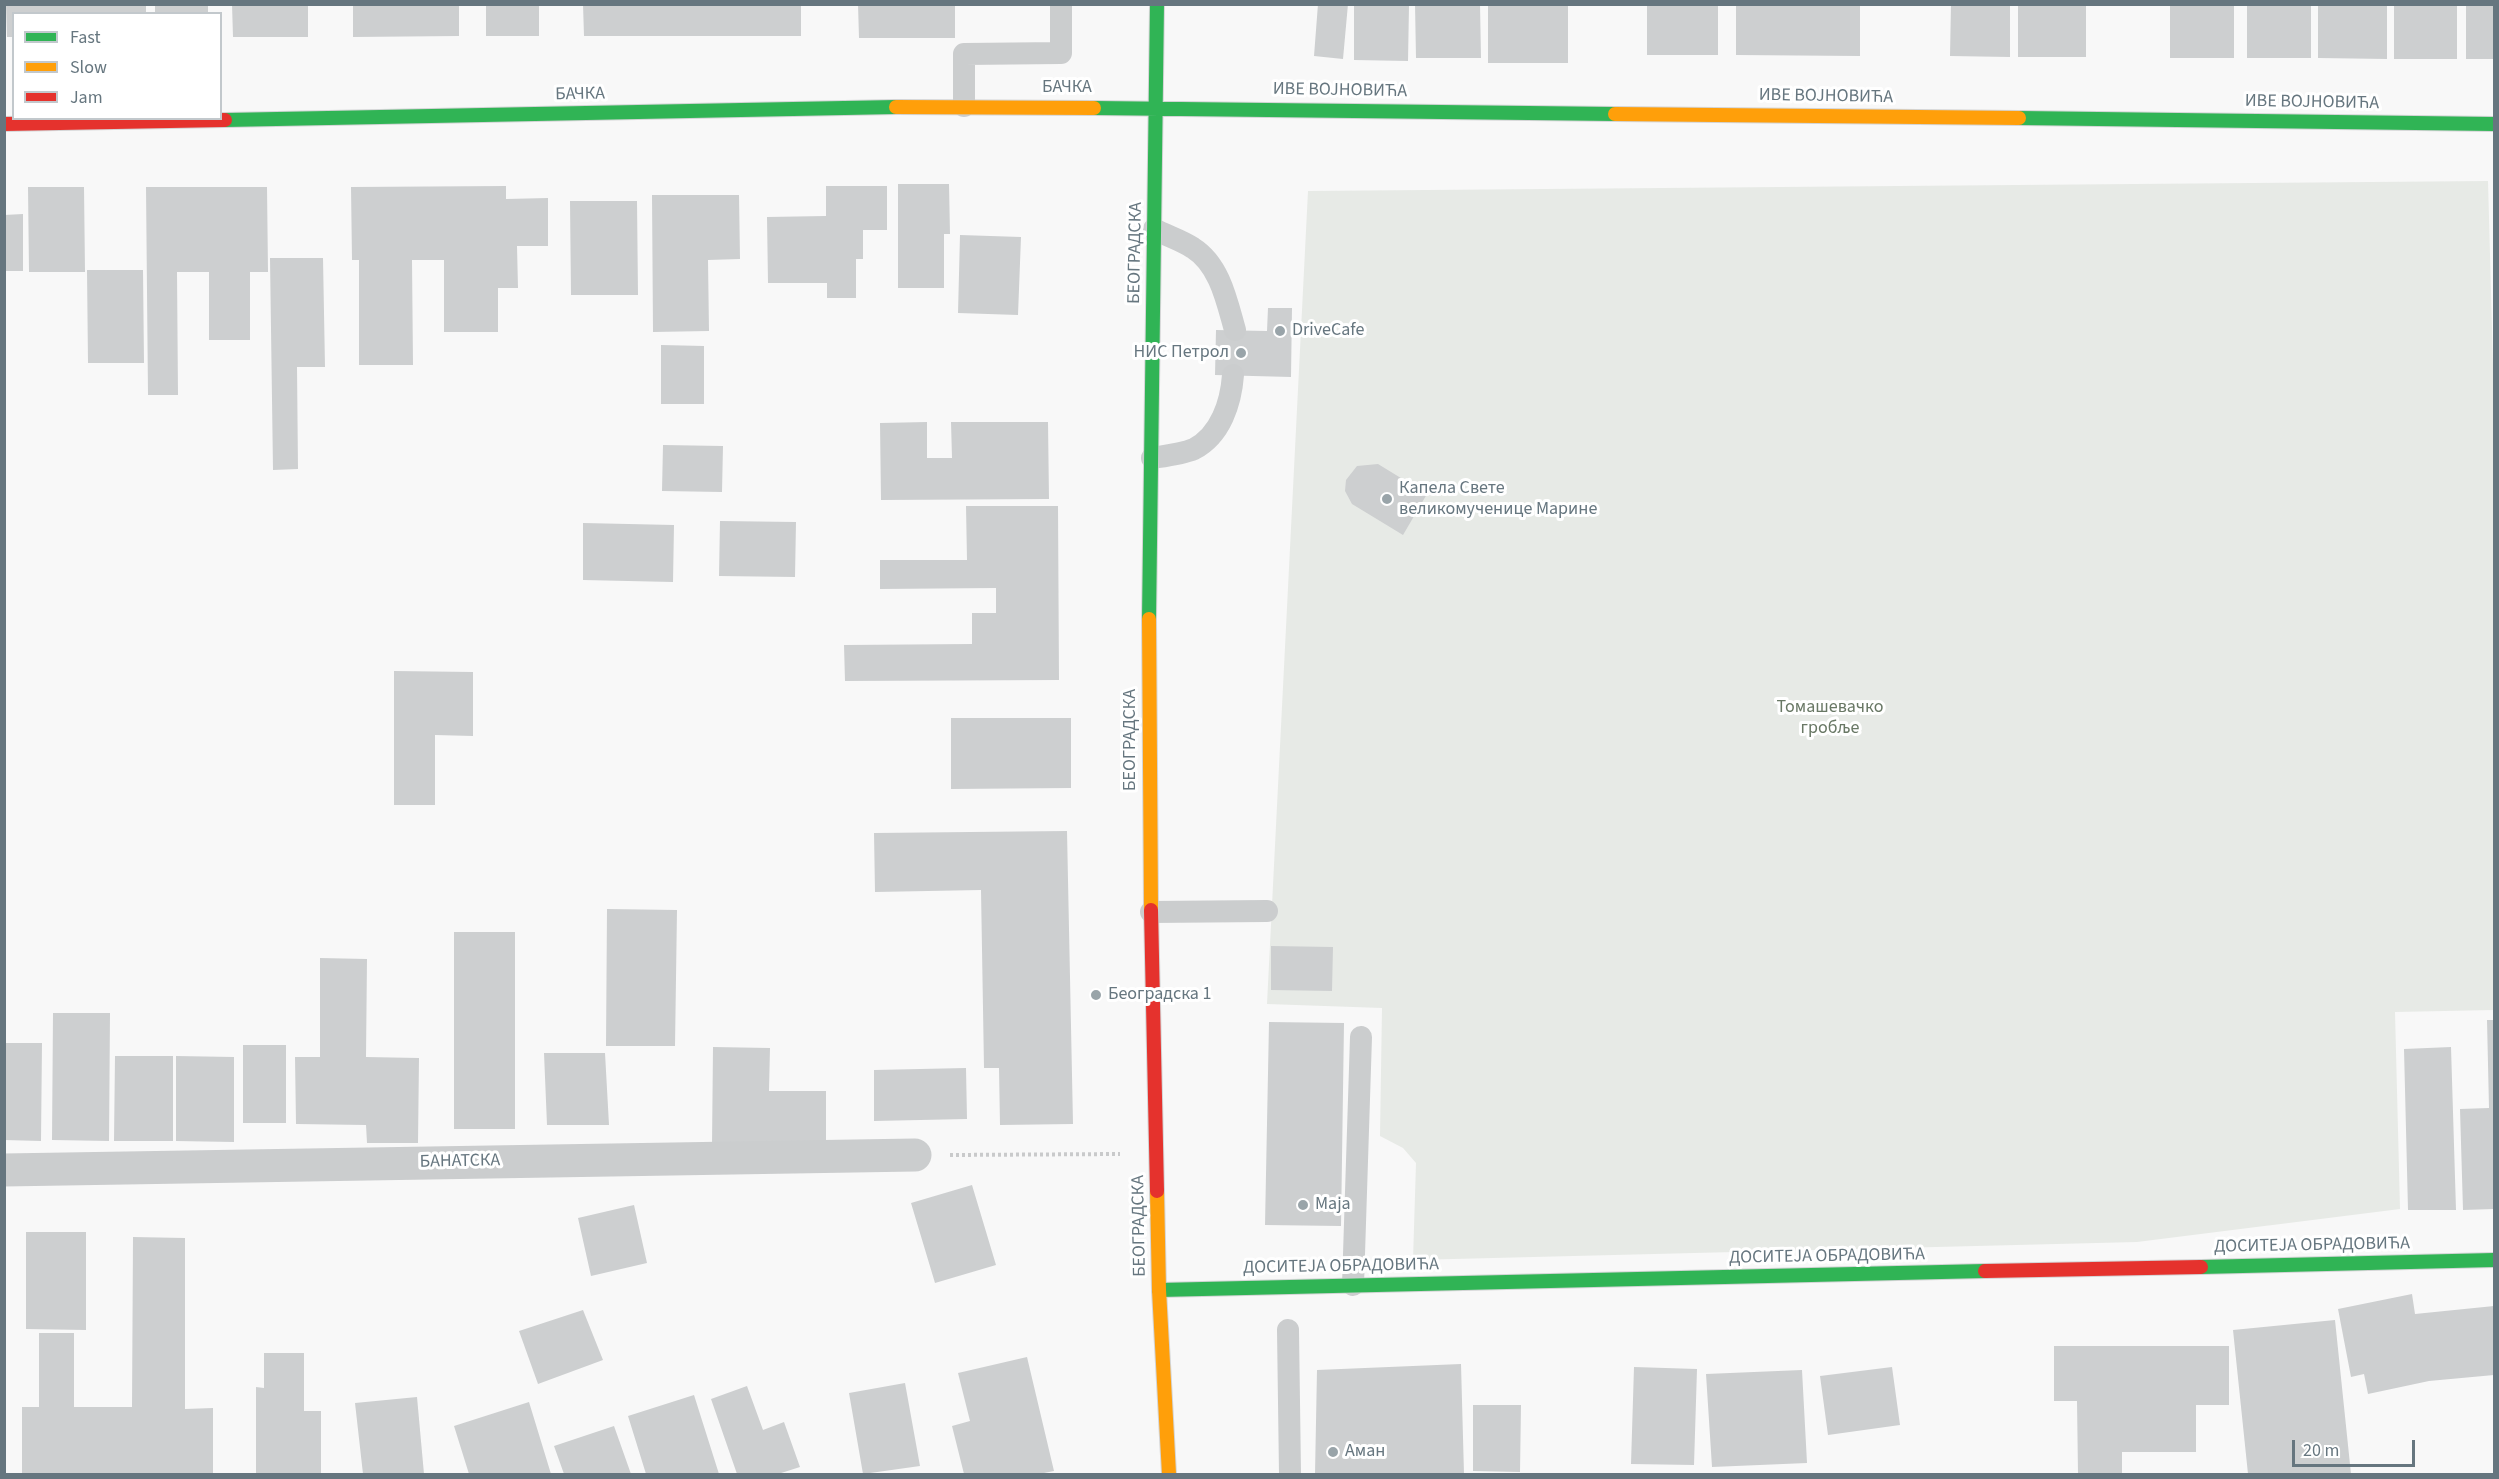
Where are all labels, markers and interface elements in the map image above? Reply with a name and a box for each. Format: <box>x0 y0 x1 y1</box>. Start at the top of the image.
legend <box>12 12 222 120</box>
text: Fast <box>70 25 101 50</box>
text: Slow <box>70 55 107 80</box>
street label: БАЧКА <box>1042 77 1092 99</box>
street label: ИВЕ ВОЈНОВИЋА <box>1273 79 1407 103</box>
street label: БАЧКА <box>555 84 605 106</box>
text: Jam <box>70 85 103 110</box>
street label: ИВЕ ВОЈНОВИЋА <box>1759 85 1893 109</box>
street label: ИВЕ ВОЈНОВИЋА <box>2245 91 2379 115</box>
street label: БЕОГРАДСКА <box>1124 202 1148 304</box>
place label: DriveCafe <box>1292 320 1364 342</box>
marker: DriveCafe <box>1273 324 1287 338</box>
place label: НИС Петрол <box>1134 342 1229 364</box>
marker: НИС Петрол <box>1234 346 1248 360</box>
place label: Капела Свете великомученице Марине <box>1399 478 1597 520</box>
marker: Капела Свете великомученице Марине <box>1380 492 1394 506</box>
street label: БЕОГРАДСКА <box>1120 689 1142 791</box>
park label: Томашевачко гробље <box>1777 697 1883 740</box>
place label: Београдска 1 <box>1108 984 1211 1006</box>
marker: Београдска 1 <box>1089 988 1103 1002</box>
street label: БАНАТСКА <box>420 1150 500 1174</box>
street label: БЕОГРАДСКА <box>1128 1175 1152 1277</box>
place label: Маја <box>1315 1194 1351 1216</box>
marker: Маја <box>1296 1198 1310 1212</box>
street label: ДОСИТЕЈА ОБРАДОВИЋА <box>2214 1233 2410 1259</box>
street label: ДОСИТЕЈА ОБРАДОВИЋА <box>1729 1244 1925 1270</box>
street label: ДОСИТЕЈА ОБРАДОВИЋА <box>1243 1254 1439 1280</box>
scale bar <box>2295 1428 2418 1466</box>
text: 20 m <box>2303 1438 2339 1463</box>
place label: Аман <box>1345 1441 1385 1463</box>
marker: Аман <box>1326 1445 1340 1459</box>

